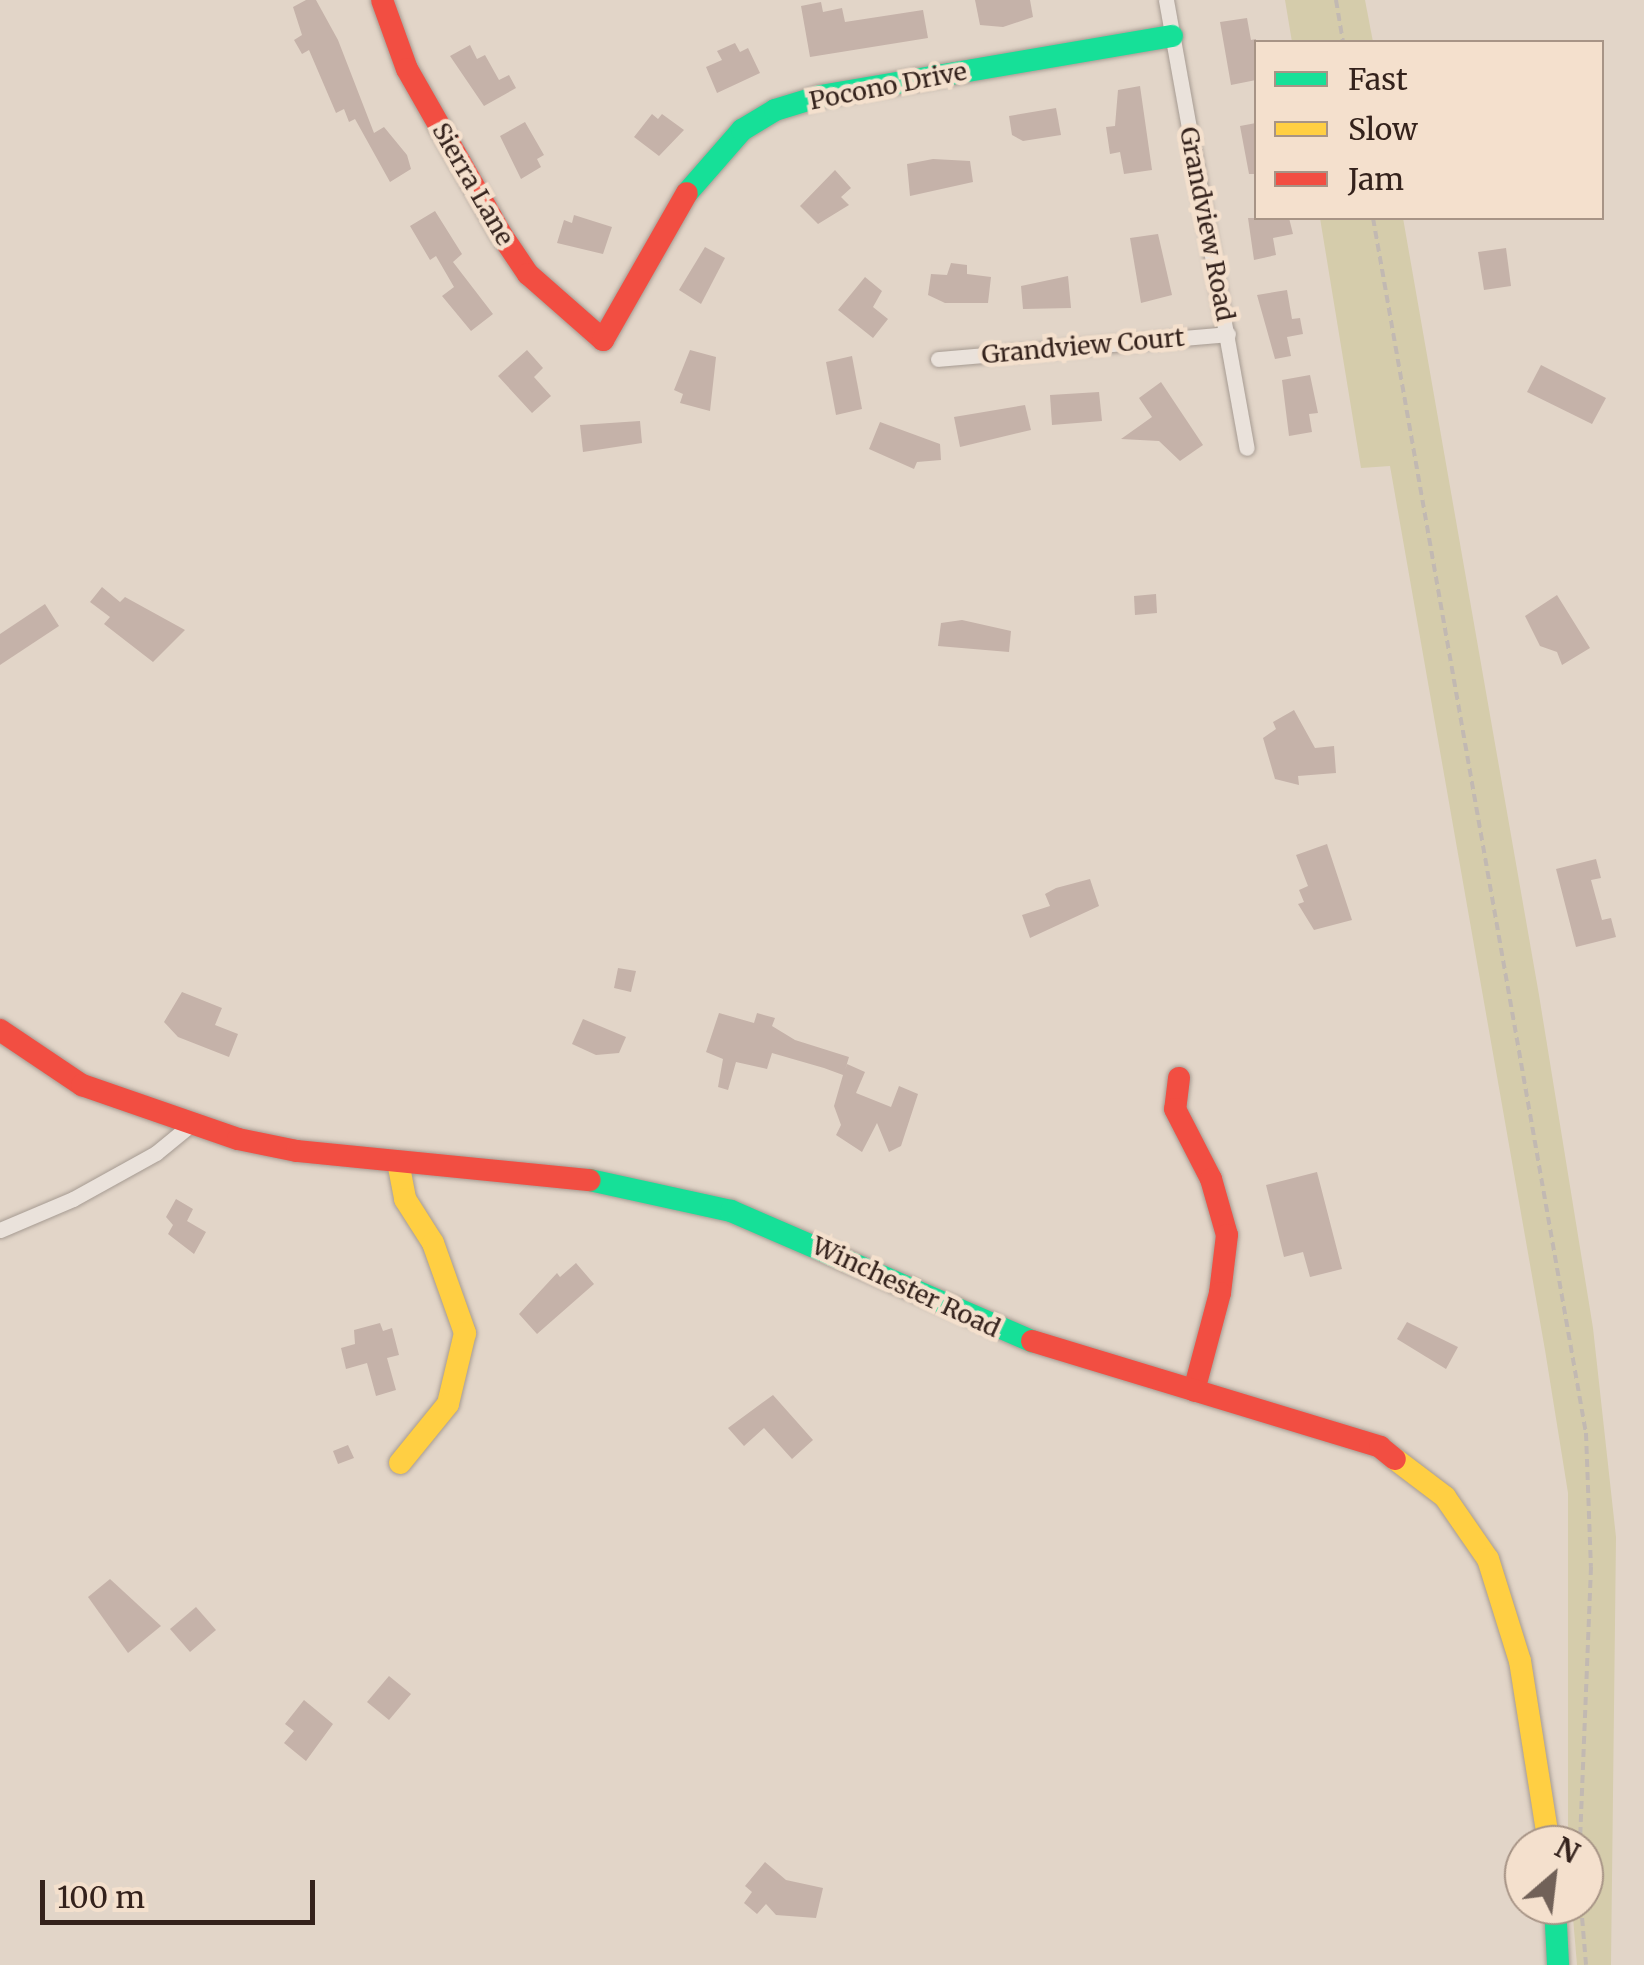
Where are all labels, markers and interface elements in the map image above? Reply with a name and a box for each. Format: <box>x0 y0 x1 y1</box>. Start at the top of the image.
legend <box>1254 40 1604 220</box>
street label: Pocono Drive <box>807 56 969 116</box>
text: Fast <box>1348 60 1408 98</box>
text: Slow <box>1348 110 1418 148</box>
street label: Sierra Lane <box>426 117 520 251</box>
street label: Grandview Road <box>1173 124 1241 324</box>
text: Jam <box>1348 160 1404 198</box>
street label: Grandview Court <box>980 322 1186 370</box>
street label: Winchester Road <box>807 1230 1005 1344</box>
north arrow <box>1504 1825 1604 1925</box>
text: N <box>1549 1829 1585 1871</box>
scale bar <box>45 1860 320 1922</box>
text: 100 m <box>57 1878 145 1916</box>

